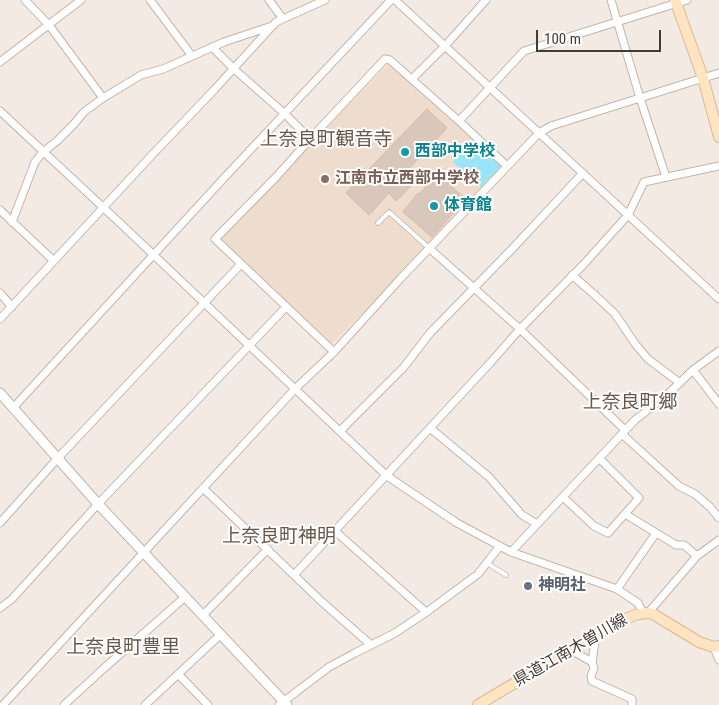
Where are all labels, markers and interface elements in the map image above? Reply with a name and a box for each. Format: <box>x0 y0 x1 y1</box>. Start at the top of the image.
scale bar <box>539 20 664 52</box>
text: 100 m <box>544 30 581 48</box>
district label: 上奈良町観音寺 <box>260 129 392 151</box>
place label: 西部中学校 <box>415 142 495 162</box>
marker: 西部中学校 <box>399 146 411 158</box>
place label: 江南市立西部中学校 <box>335 169 479 189</box>
marker: 江南市立西部中学校 <box>319 173 331 185</box>
place label: 体育館 <box>444 196 492 216</box>
marker: 体育館 <box>428 200 440 212</box>
district label: 上奈良町郷 <box>583 392 677 414</box>
district label: 上奈良町神明 <box>222 526 336 548</box>
place label: 神明社 <box>538 576 586 596</box>
marker: 神明社 <box>522 580 534 592</box>
street label: 県道江南木曽川線 <box>511 611 631 691</box>
district label: 上奈良町豊里 <box>66 637 180 659</box>

